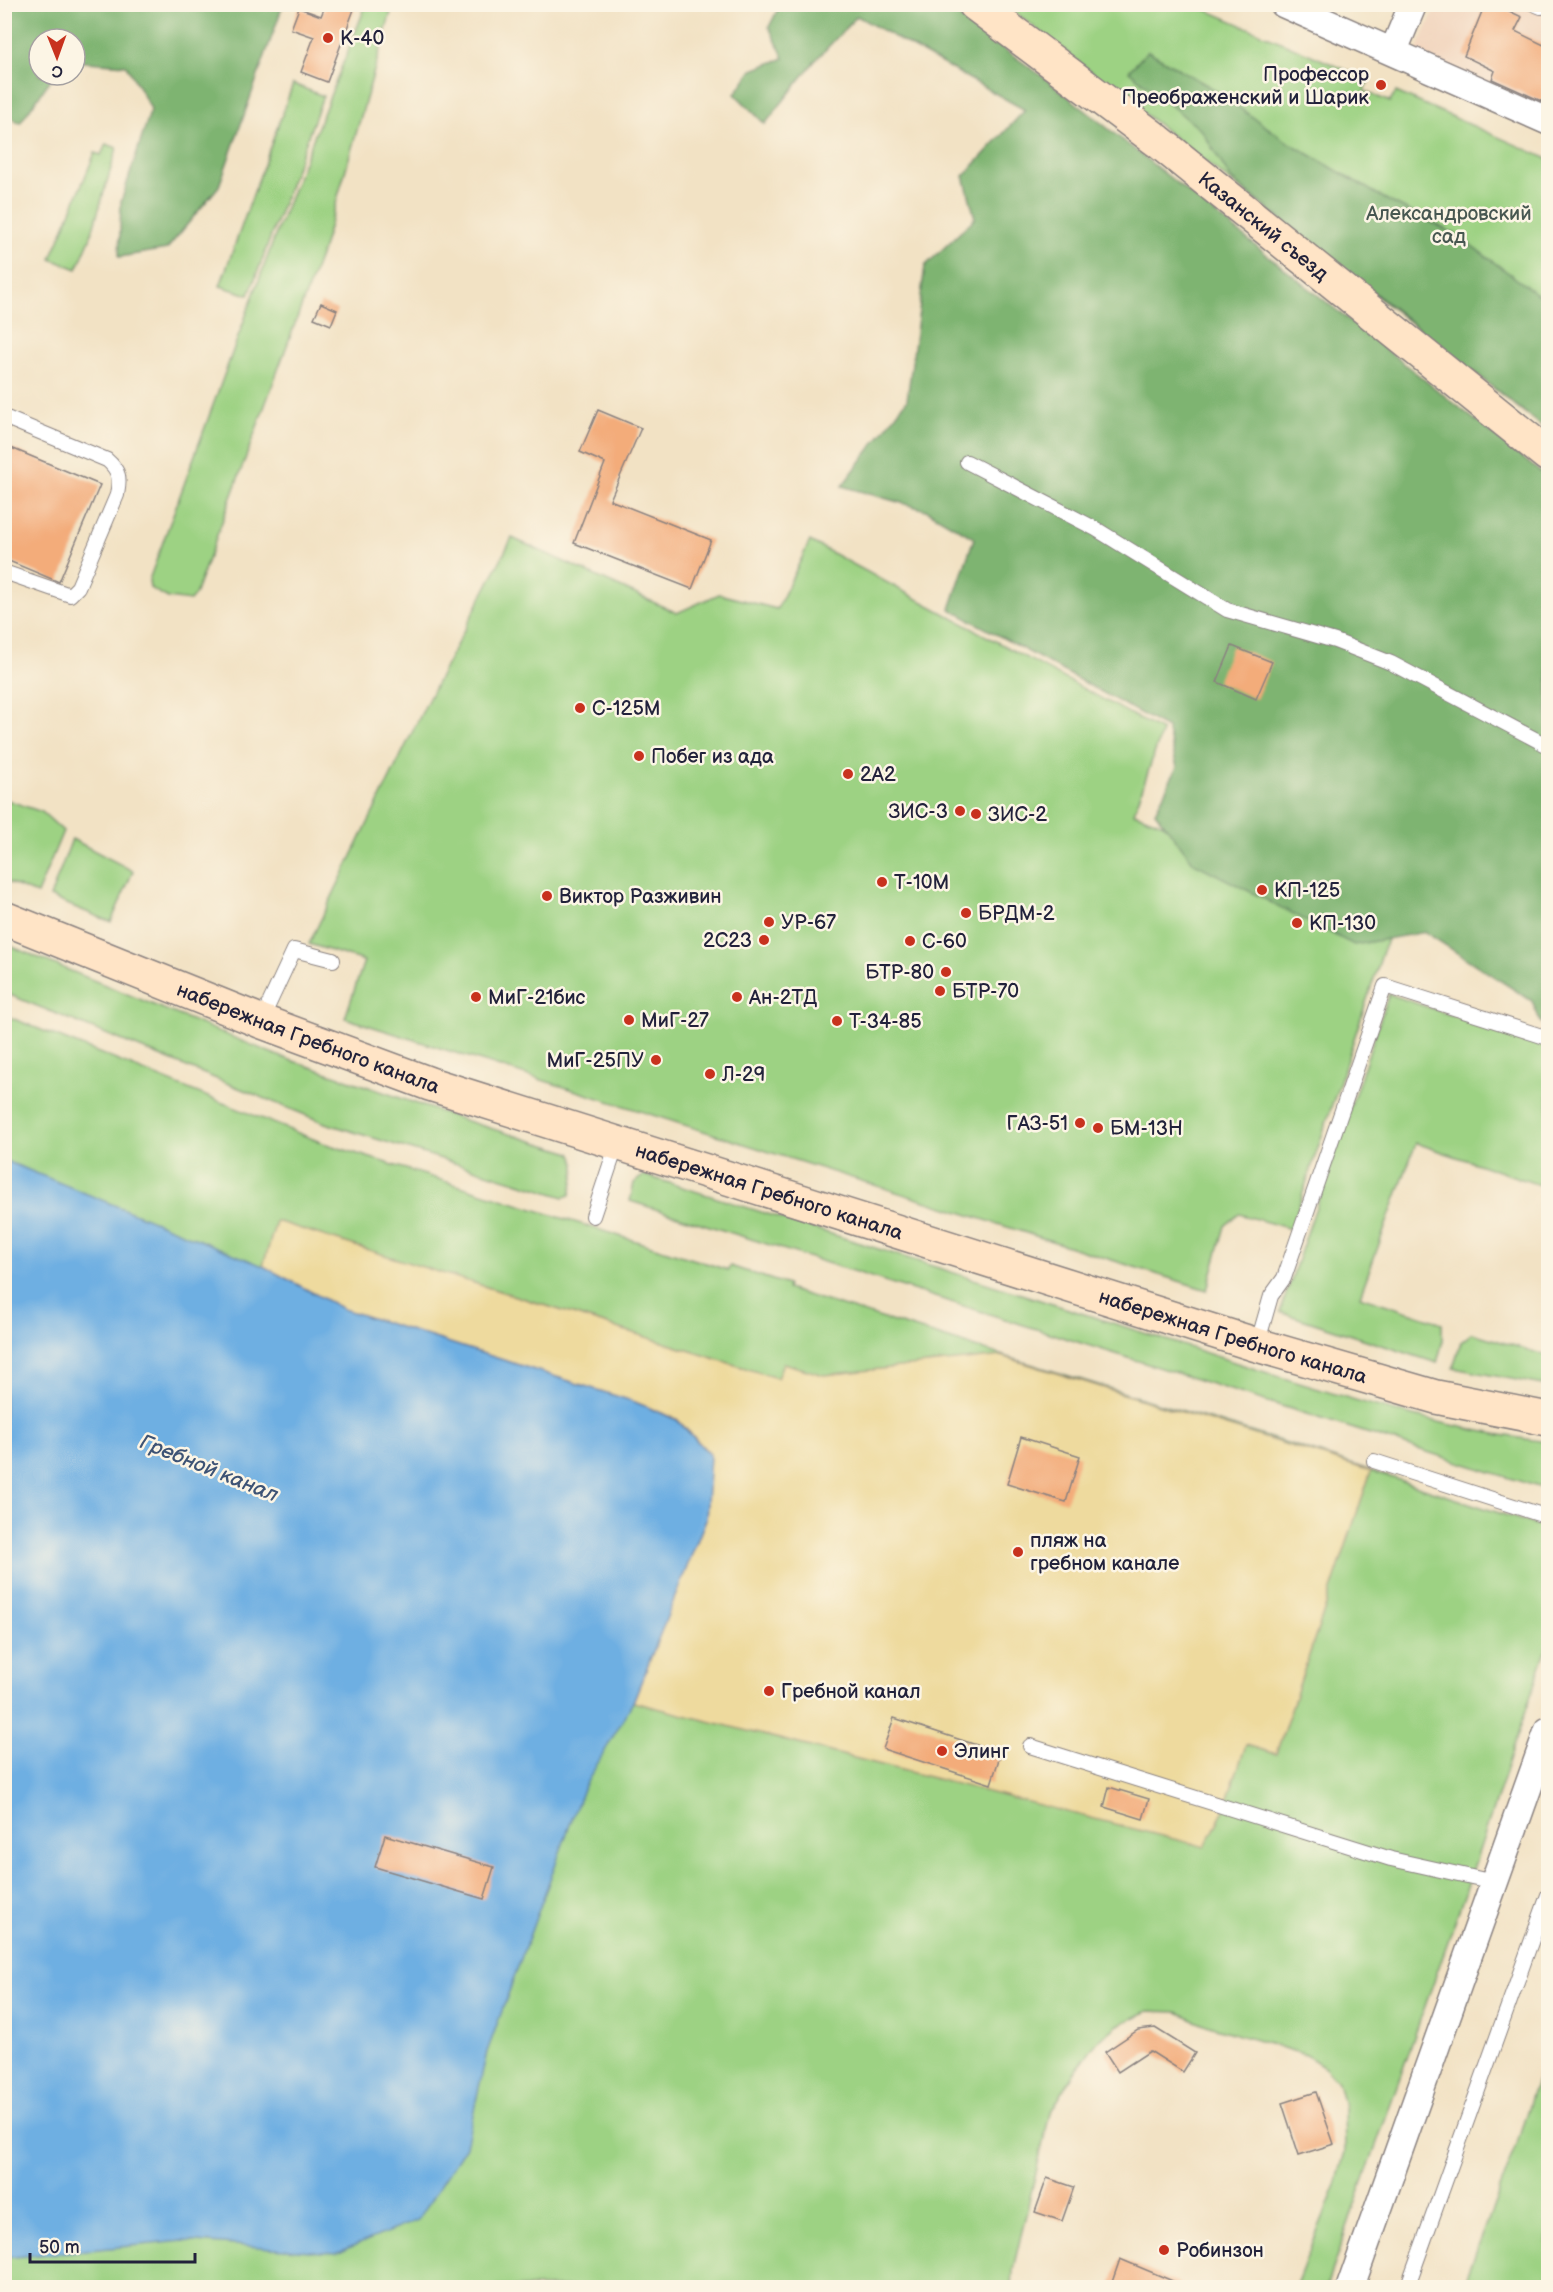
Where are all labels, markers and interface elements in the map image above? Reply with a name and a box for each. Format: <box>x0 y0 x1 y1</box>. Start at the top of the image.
north arrow <box>27 27 87 87</box>
place label: К-40 <box>340 27 384 51</box>
marker: К-40 <box>321 31 335 45</box>
text: С <box>52 61 63 80</box>
place label: Профессор Преображенский и Шарик <box>1121 63 1370 110</box>
marker: Профессор Преображенский и Шарик <box>1374 78 1388 92</box>
street label: Казанский съезд <box>1193 167 1333 286</box>
park label: Александровский сад <box>1365 202 1532 249</box>
place label: С-125М <box>592 697 661 721</box>
marker: С-125М <box>573 701 587 715</box>
place label: Побег из ада <box>651 745 774 769</box>
marker: Побег из ада <box>632 749 646 763</box>
place label: 2А2 <box>860 763 896 787</box>
marker: 2А2 <box>841 767 855 781</box>
place label: ЗИС-3 <box>888 800 948 824</box>
place label: ЗИС-2 <box>988 803 1047 827</box>
marker: ЗИС-3 <box>953 804 967 818</box>
marker: ЗИС-2 <box>969 807 983 821</box>
place label: Т-10М <box>894 871 949 895</box>
marker: Т-10М <box>875 875 889 889</box>
place label: КП-125 <box>1274 879 1340 903</box>
marker: КП-125 <box>1255 883 1269 897</box>
place label: Виктор Разживин <box>559 885 722 909</box>
marker: Виктор Разживин <box>540 889 554 903</box>
place label: БРДМ-2 <box>978 902 1055 926</box>
marker: БРДМ-2 <box>959 906 973 920</box>
place label: УР-67 <box>781 911 836 935</box>
place label: КП-130 <box>1309 912 1376 936</box>
marker: УР-67 <box>762 915 776 929</box>
marker: КП-130 <box>1290 916 1304 930</box>
place label: 2С23 <box>703 929 752 953</box>
place label: С-60 <box>922 930 967 954</box>
marker: 2С23 <box>757 933 771 947</box>
marker: С-60 <box>903 934 917 948</box>
place label: БТР-80 <box>865 961 934 985</box>
marker: БТР-80 <box>939 965 953 979</box>
street label: набережная Гребного канала <box>173 978 442 1099</box>
place label: БТР-70 <box>952 980 1019 1004</box>
marker: БТР-70 <box>933 984 947 998</box>
place label: МиГ-21бис <box>488 986 586 1010</box>
place label: Ан-2ТД <box>748 986 817 1010</box>
marker: МиГ-21бис <box>469 990 483 1004</box>
marker: Ан-2ТД <box>730 990 744 1004</box>
place label: МиГ-27 <box>641 1009 709 1033</box>
place label: T-34-85 <box>849 1010 922 1034</box>
marker: МиГ-27 <box>622 1013 636 1027</box>
marker: T-34-85 <box>830 1014 844 1028</box>
place label: МиГ-25ПУ <box>546 1049 644 1073</box>
marker: МиГ-25ПУ <box>649 1053 663 1067</box>
place label: Л-29 <box>721 1063 765 1087</box>
marker: Л-29 <box>703 1067 717 1081</box>
place label: ГАЗ-51 <box>1007 1112 1068 1136</box>
marker: ГАЗ-51 <box>1073 1116 1087 1130</box>
place label: БМ-13Н <box>1110 1117 1183 1141</box>
marker: БМ-13Н <box>1091 1121 1105 1135</box>
street label: набережная Гребного канала <box>632 1139 906 1246</box>
street label: набережная Гребного канала <box>1096 1285 1370 1389</box>
water label: Гребной канал <box>136 1429 282 1508</box>
place label: пляж на гребном канале <box>1030 1529 1179 1576</box>
marker: пляж на гребном канале <box>1011 1545 1025 1559</box>
place label: Гребной канал <box>781 1680 921 1704</box>
marker: Гребной канал <box>762 1684 776 1698</box>
place label: Элинг <box>954 1740 1009 1764</box>
marker: Элинг <box>935 1744 949 1758</box>
scale bar <box>30 2226 195 2264</box>
text: 50 m <box>39 2237 80 2258</box>
place label: Робинзон <box>1176 2239 1264 2263</box>
marker: Робинзон <box>1157 2243 1171 2257</box>

